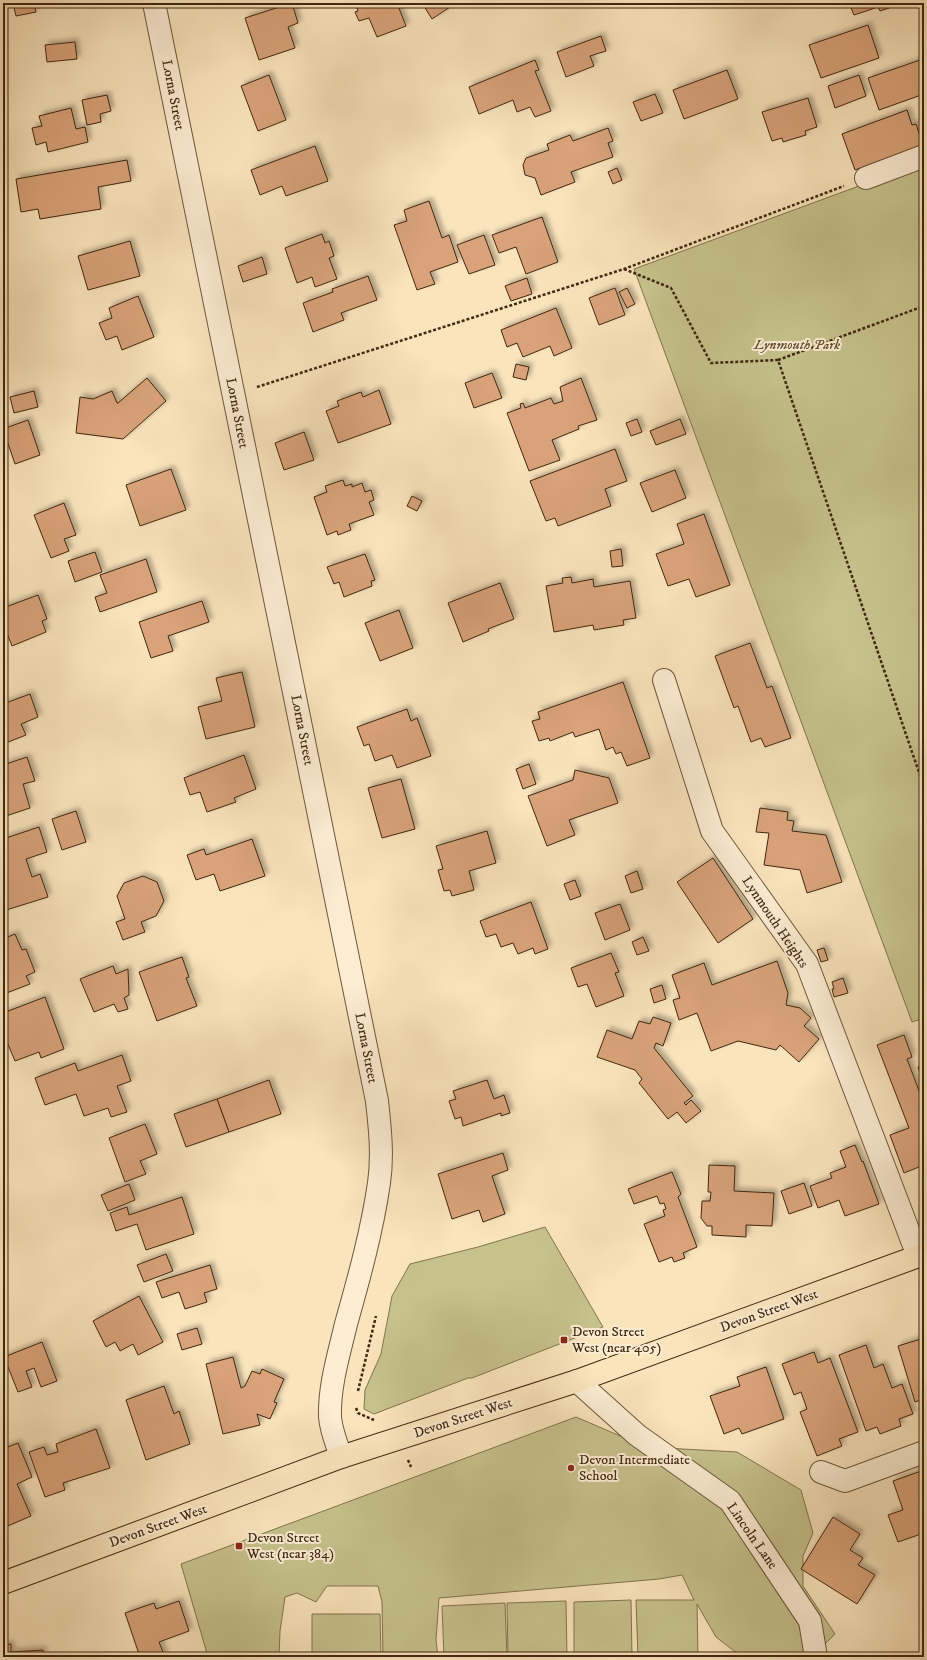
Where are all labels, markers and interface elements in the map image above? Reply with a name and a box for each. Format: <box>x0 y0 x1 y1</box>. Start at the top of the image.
street label: Lorna Street <box>157 58 189 132</box>
park label: Lynmouth Park <box>753 336 840 354</box>
street label: Lorna Street <box>221 376 253 450</box>
street label: Lorna Street <box>286 693 318 767</box>
street label: Lynmouth Heights <box>738 873 813 972</box>
street label: Lorna Street <box>350 1011 382 1085</box>
street label: Devon Street West <box>718 1285 821 1337</box>
place label: Devon Street West (near 405) <box>571 1323 661 1357</box>
marker: Devon Street West (near 405) <box>559 1335 569 1345</box>
street label: Devon Street West <box>411 1393 515 1442</box>
place label: Devon Intermediate School <box>579 1451 690 1485</box>
marker: Devon Intermediate School <box>566 1463 576 1473</box>
street label: Lincoln Lane <box>722 1499 782 1573</box>
street label: Devon Street West <box>107 1500 210 1552</box>
place label: Devon Street West (near 384) <box>246 1529 334 1563</box>
marker: Devon Street West (near 384) <box>234 1541 244 1551</box>

